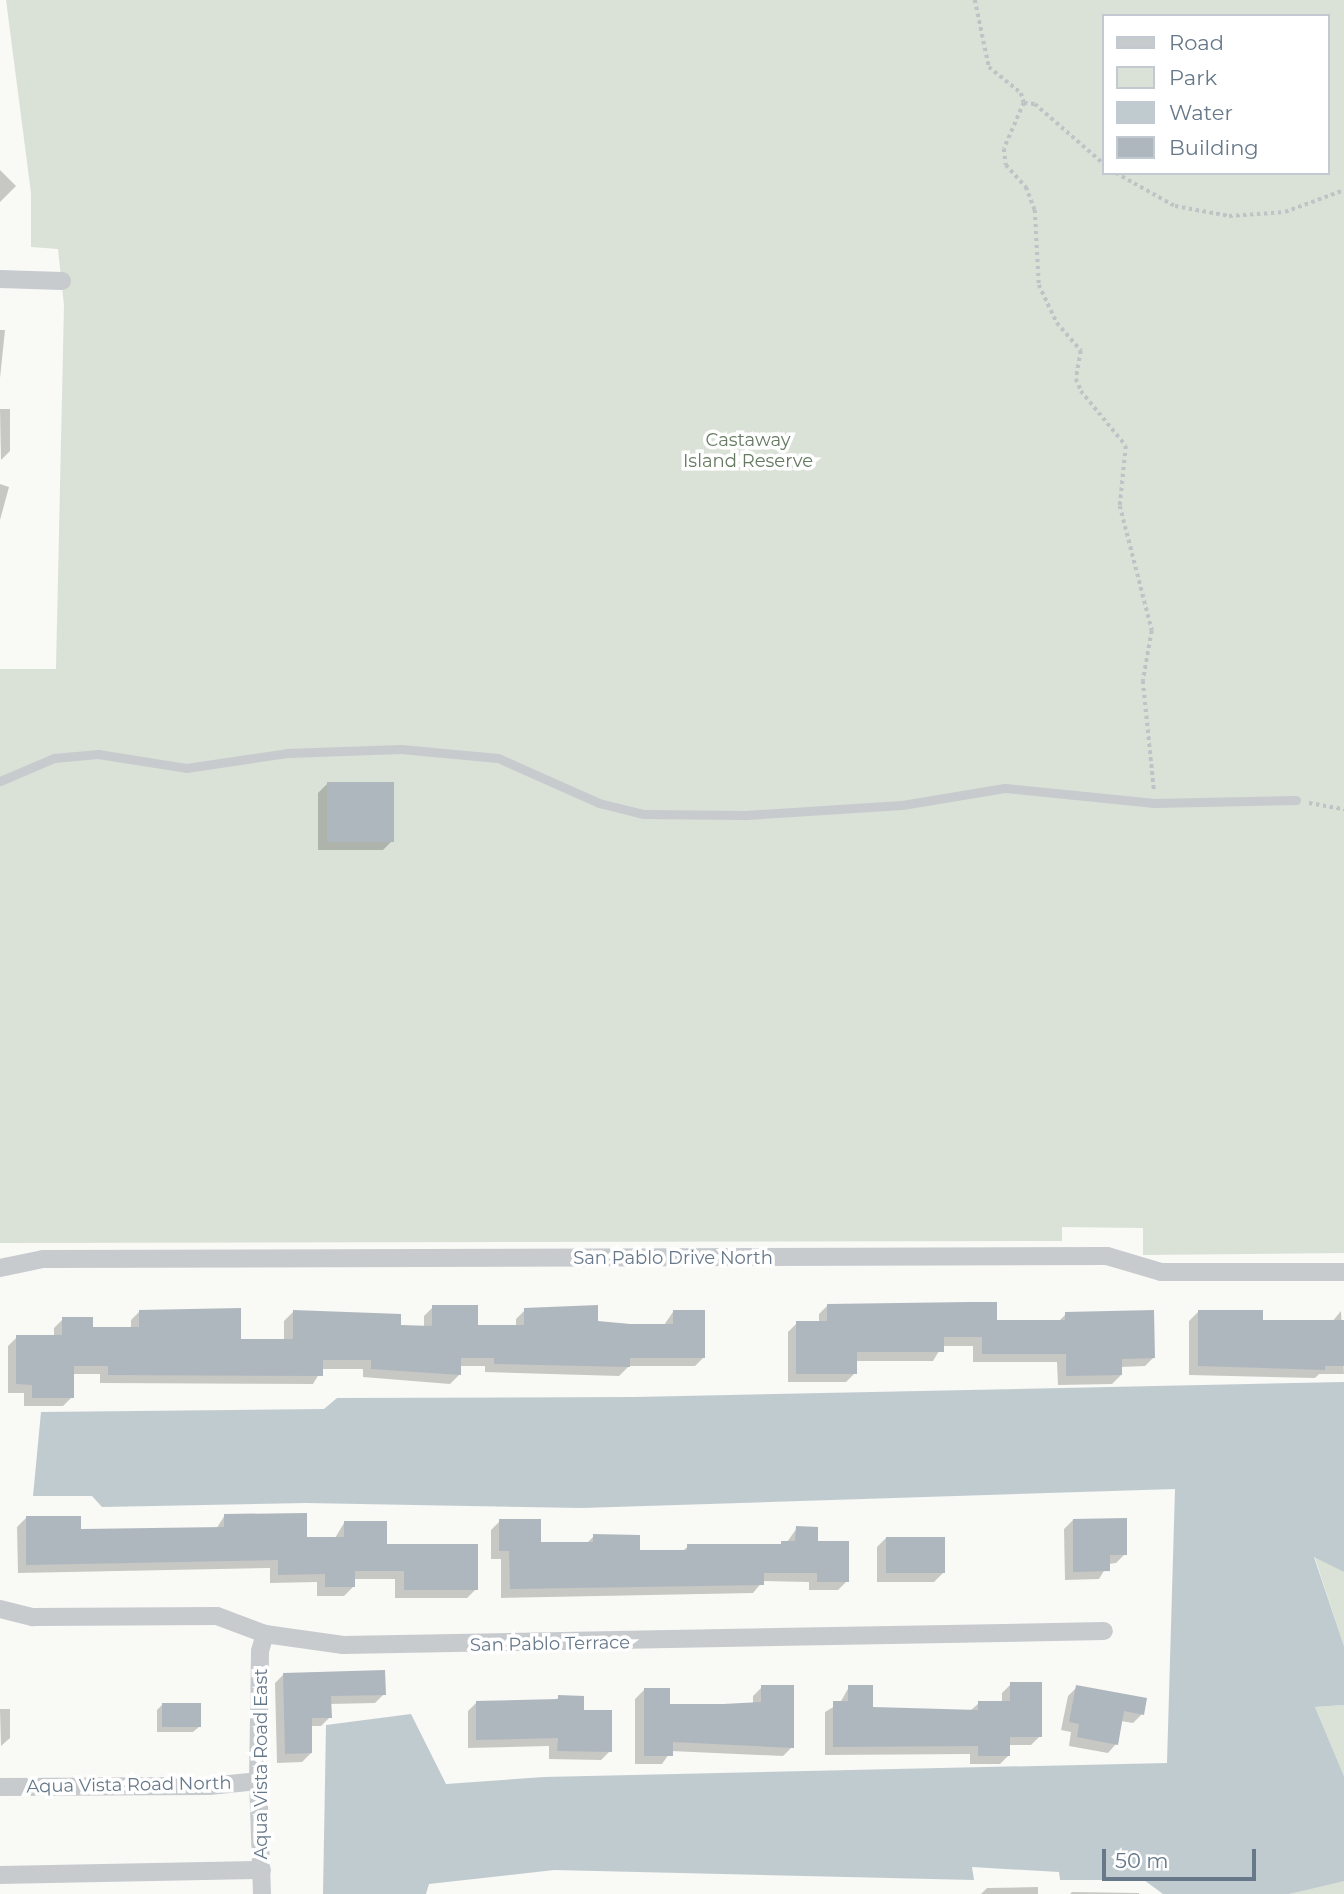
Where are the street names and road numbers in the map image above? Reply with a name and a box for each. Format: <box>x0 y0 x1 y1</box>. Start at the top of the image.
street label: San Pablo Drive North <box>573 1247 773 1269</box>
street label: San Pablo Terrace <box>470 1632 630 1656</box>
street label: Aqua Vista Road East <box>250 1668 272 1860</box>
street label: Aqua Vista Road North <box>26 1772 232 1798</box>

